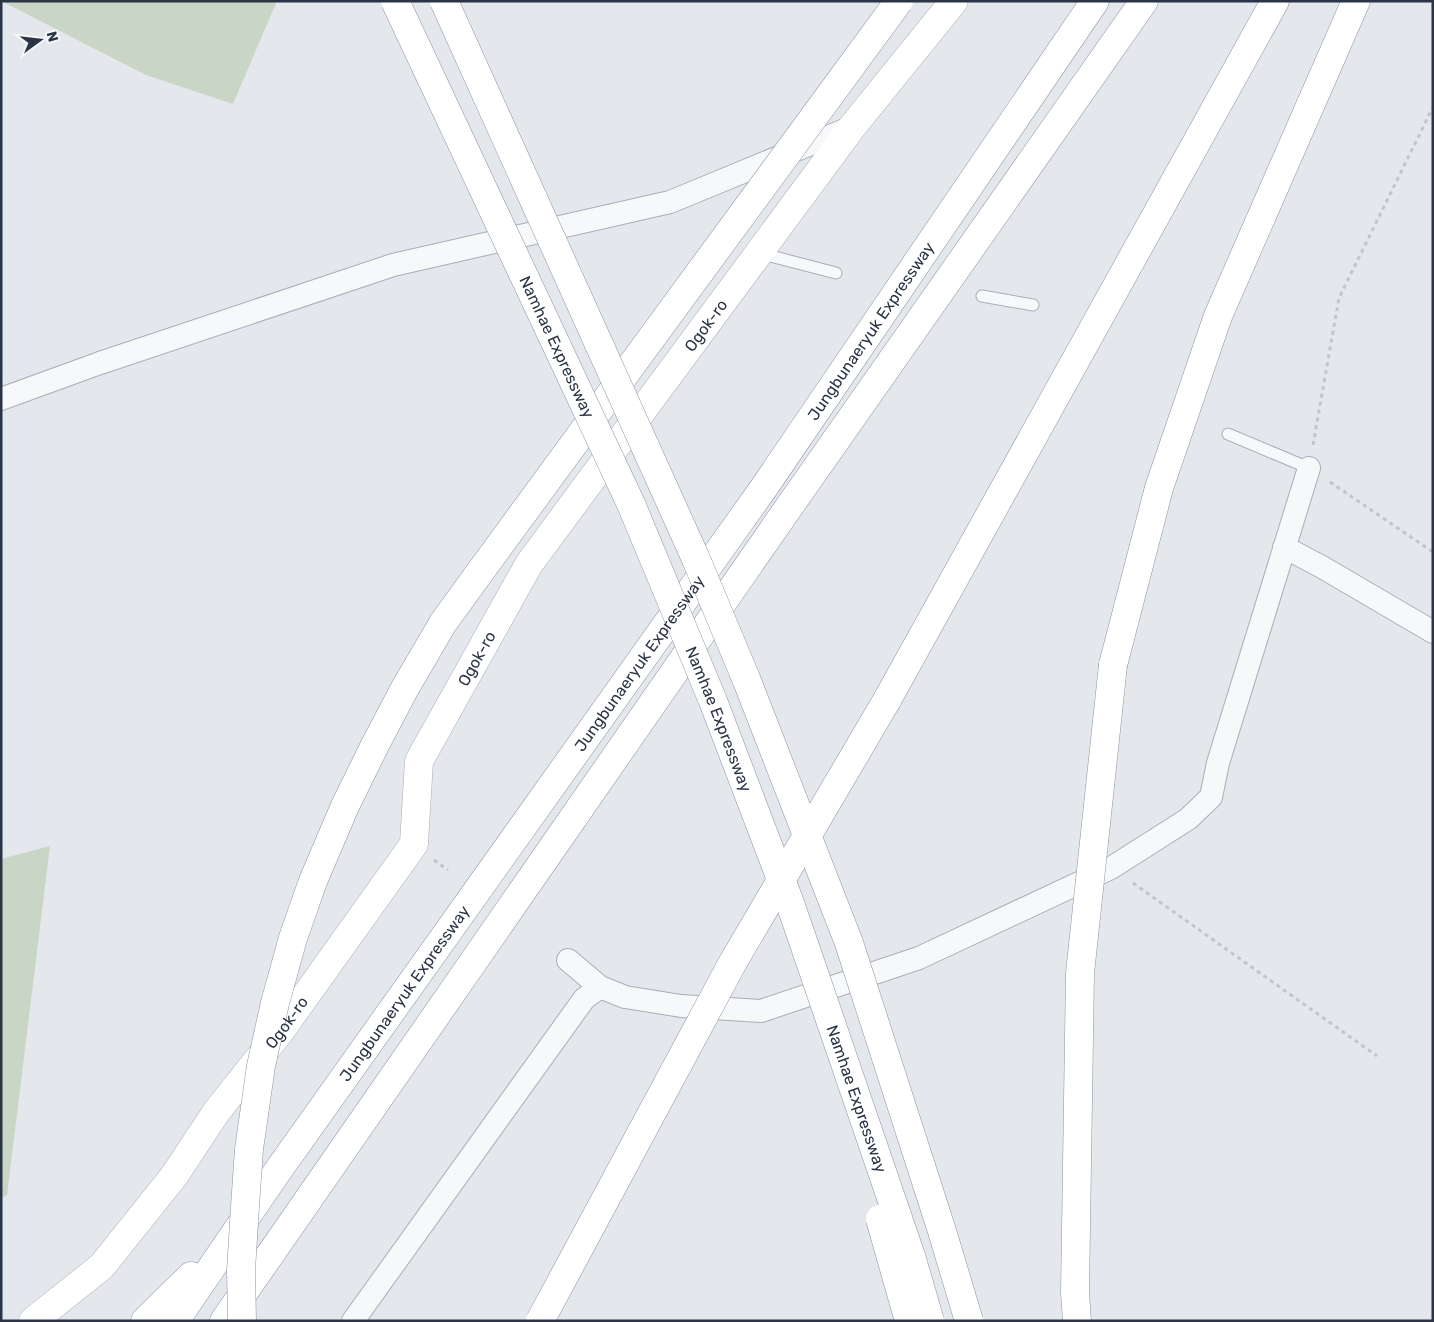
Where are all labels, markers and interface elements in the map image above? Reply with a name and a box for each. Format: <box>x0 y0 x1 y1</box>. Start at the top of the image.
north arrow <box>15 15 65 65</box>
text: N <box>43 30 62 44</box>
street label: Jungbunaeryuk Expressway <box>803 238 938 424</box>
street label: Namhae Expressway <box>516 273 599 421</box>
street label: Ogok-ro <box>680 295 731 355</box>
street label: Jungbunaeryuk Expressway <box>570 572 708 755</box>
street label: Ogok-ro <box>453 628 499 689</box>
street label: Namhae Expressway <box>682 643 756 795</box>
street label: Jungbunaeryuk Expressway <box>335 901 473 1085</box>
street label: Ogok-ro <box>261 993 312 1052</box>
street label: Namhae Expressway <box>823 1022 891 1175</box>

